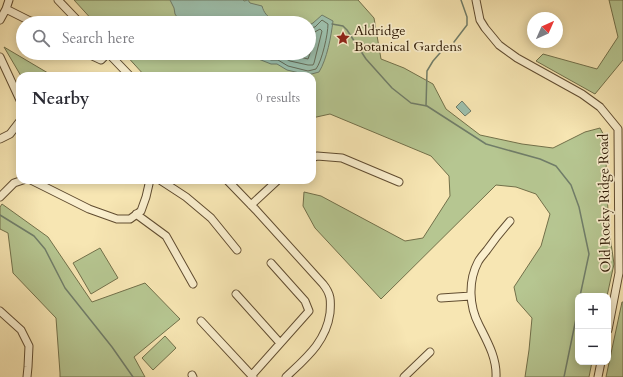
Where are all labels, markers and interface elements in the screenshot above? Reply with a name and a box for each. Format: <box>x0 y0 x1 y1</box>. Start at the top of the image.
north arrow <box>527 12 563 48</box>
search box <box>16 16 316 60</box>
place label: Aldridge Botanical Gardens <box>354 21 462 56</box>
icon: search <box>30 27 52 49</box>
text: Search here <box>62 28 135 48</box>
place icon: Aldridge Botanical Gardens <box>335 30 351 46</box>
text: Nearby <box>32 87 89 110</box>
text: 0 results <box>256 89 300 107</box>
street label: Old Rocky Ridge Road <box>594 133 615 273</box>
map controls <box>575 293 611 365</box>
button: + <box>575 293 611 329</box>
button: − <box>575 329 611 365</box>

